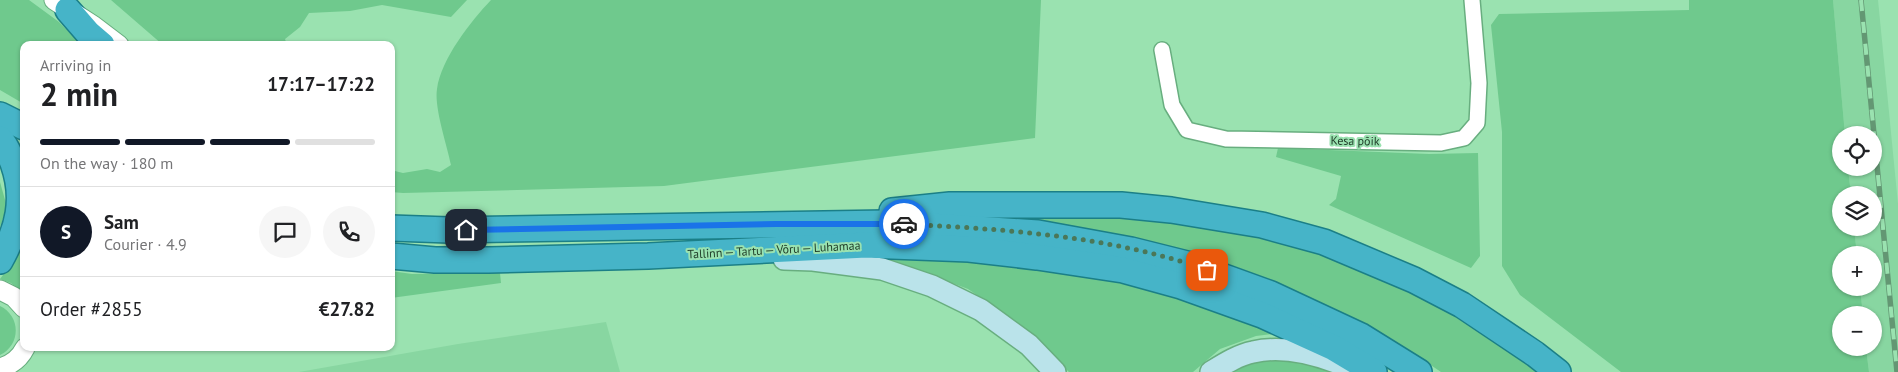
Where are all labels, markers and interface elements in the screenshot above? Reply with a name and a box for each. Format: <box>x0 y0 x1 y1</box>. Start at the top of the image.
text: Arriving in <box>40 55 111 75</box>
text: 17:17–17:22 <box>267 72 375 96</box>
text: 2 min <box>40 73 118 115</box>
map controls <box>1832 126 1882 356</box>
button: locate <box>1832 126 1882 176</box>
street label: Kesa põik <box>1330 133 1380 148</box>
text: On the way · 180 m <box>40 153 173 173</box>
button: layers <box>1832 186 1882 236</box>
courier <box>879 199 929 249</box>
button: chat <box>259 206 311 258</box>
button: phone <box>323 206 375 258</box>
pin <box>445 209 487 251</box>
text: Sam <box>104 210 139 234</box>
icon: car <box>890 210 918 238</box>
icon: home <box>452 216 480 244</box>
text: S <box>61 220 71 244</box>
text: Courier · 4.9 <box>104 234 187 254</box>
street label: Tallinn — Tartu — Võru — Luhamaa <box>687 237 861 262</box>
button: + <box>1832 246 1882 296</box>
pin <box>1186 249 1228 291</box>
icon: bag <box>1193 256 1221 284</box>
text: Order #2855 <box>40 297 143 321</box>
text: €27.82 <box>319 297 375 321</box>
button: − <box>1832 306 1882 356</box>

